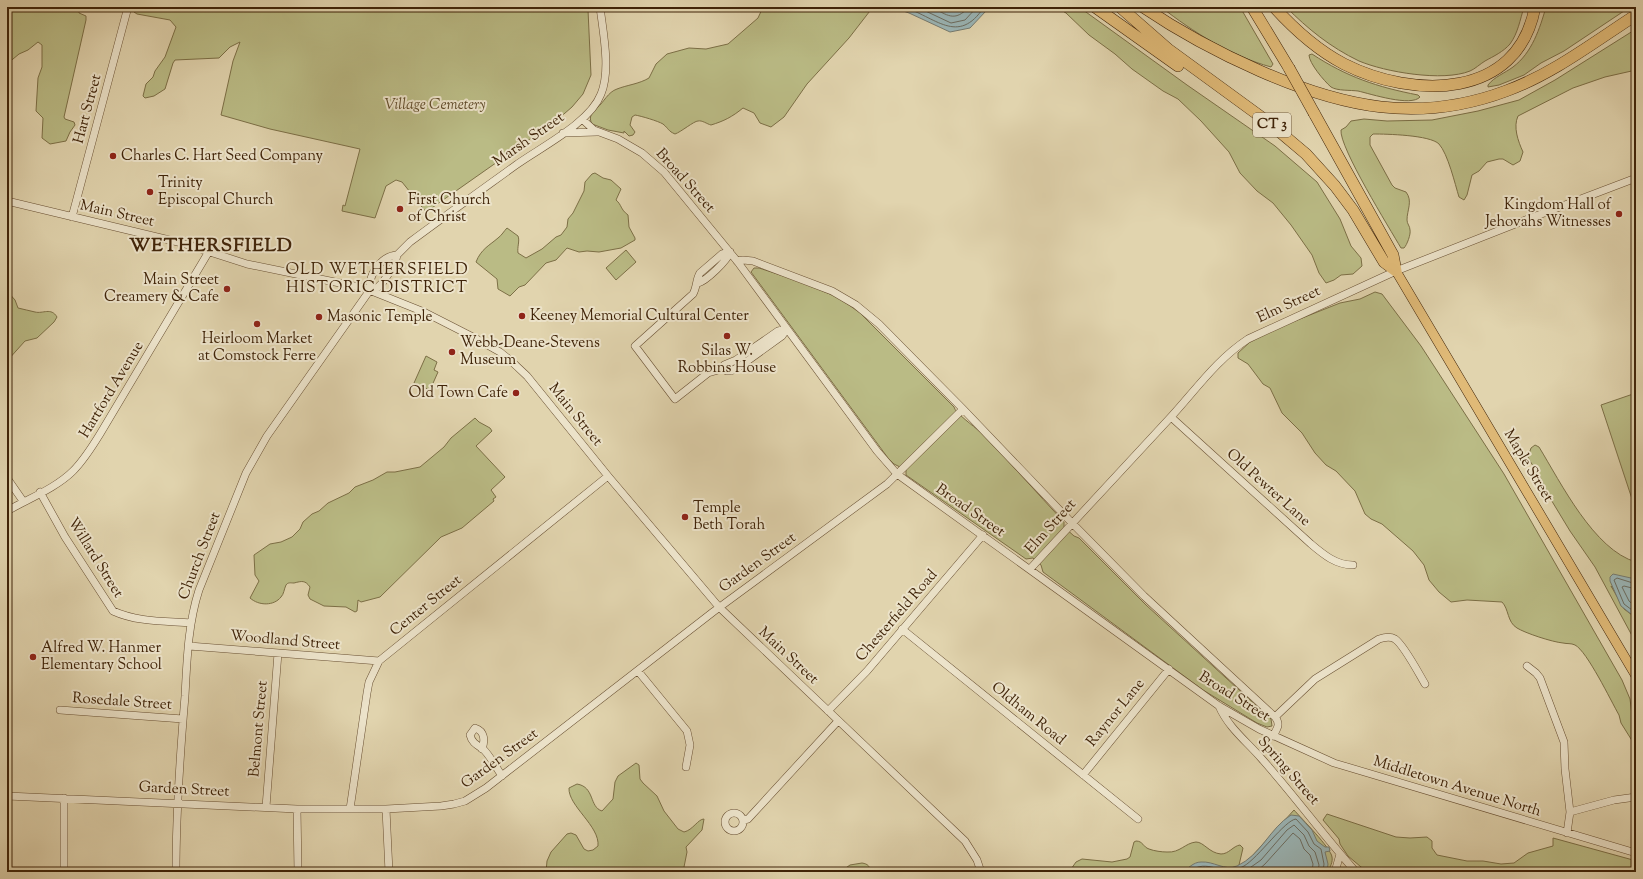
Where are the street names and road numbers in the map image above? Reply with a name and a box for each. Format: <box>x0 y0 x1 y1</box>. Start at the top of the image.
street label: Hart Street <box>69 72 107 146</box>
street label: Marsh Street <box>489 108 569 172</box>
road number: CT 3 <box>1253 113 1291 137</box>
street label: Broad Street <box>650 144 720 218</box>
street label: Main Street <box>78 195 156 233</box>
street label: Elm Street <box>1254 281 1324 329</box>
street label: Hartford Avenue <box>75 338 149 442</box>
street label: Main Street <box>543 379 607 451</box>
street label: Maple Street <box>1498 426 1558 506</box>
street label: Old Pewter Lane <box>1221 444 1315 532</box>
street label: Broad Street <box>931 479 1009 543</box>
street label: Elm Street <box>1021 495 1081 559</box>
street label: Church Street <box>174 509 226 603</box>
street label: Willard Street <box>62 514 128 602</box>
street label: Garden Street <box>715 528 801 598</box>
street label: Chesterfield Road <box>851 565 943 667</box>
street label: Center Street <box>386 570 466 642</box>
street label: Main Street <box>753 622 823 690</box>
street label: Woodland Street <box>229 626 341 656</box>
street label: Broad Street <box>1194 667 1274 727</box>
street label: Raynor Lane <box>1082 674 1150 752</box>
street label: Oldham Road <box>986 677 1070 751</box>
street label: Belmont Street <box>244 680 274 778</box>
street label: Rosedale Street <box>71 688 173 716</box>
street label: Garden Street <box>457 724 543 794</box>
street label: Spring Street <box>1252 732 1324 810</box>
street label: Middletown Avenue North <box>1370 751 1544 823</box>
street label: Garden Street <box>138 777 230 803</box>

